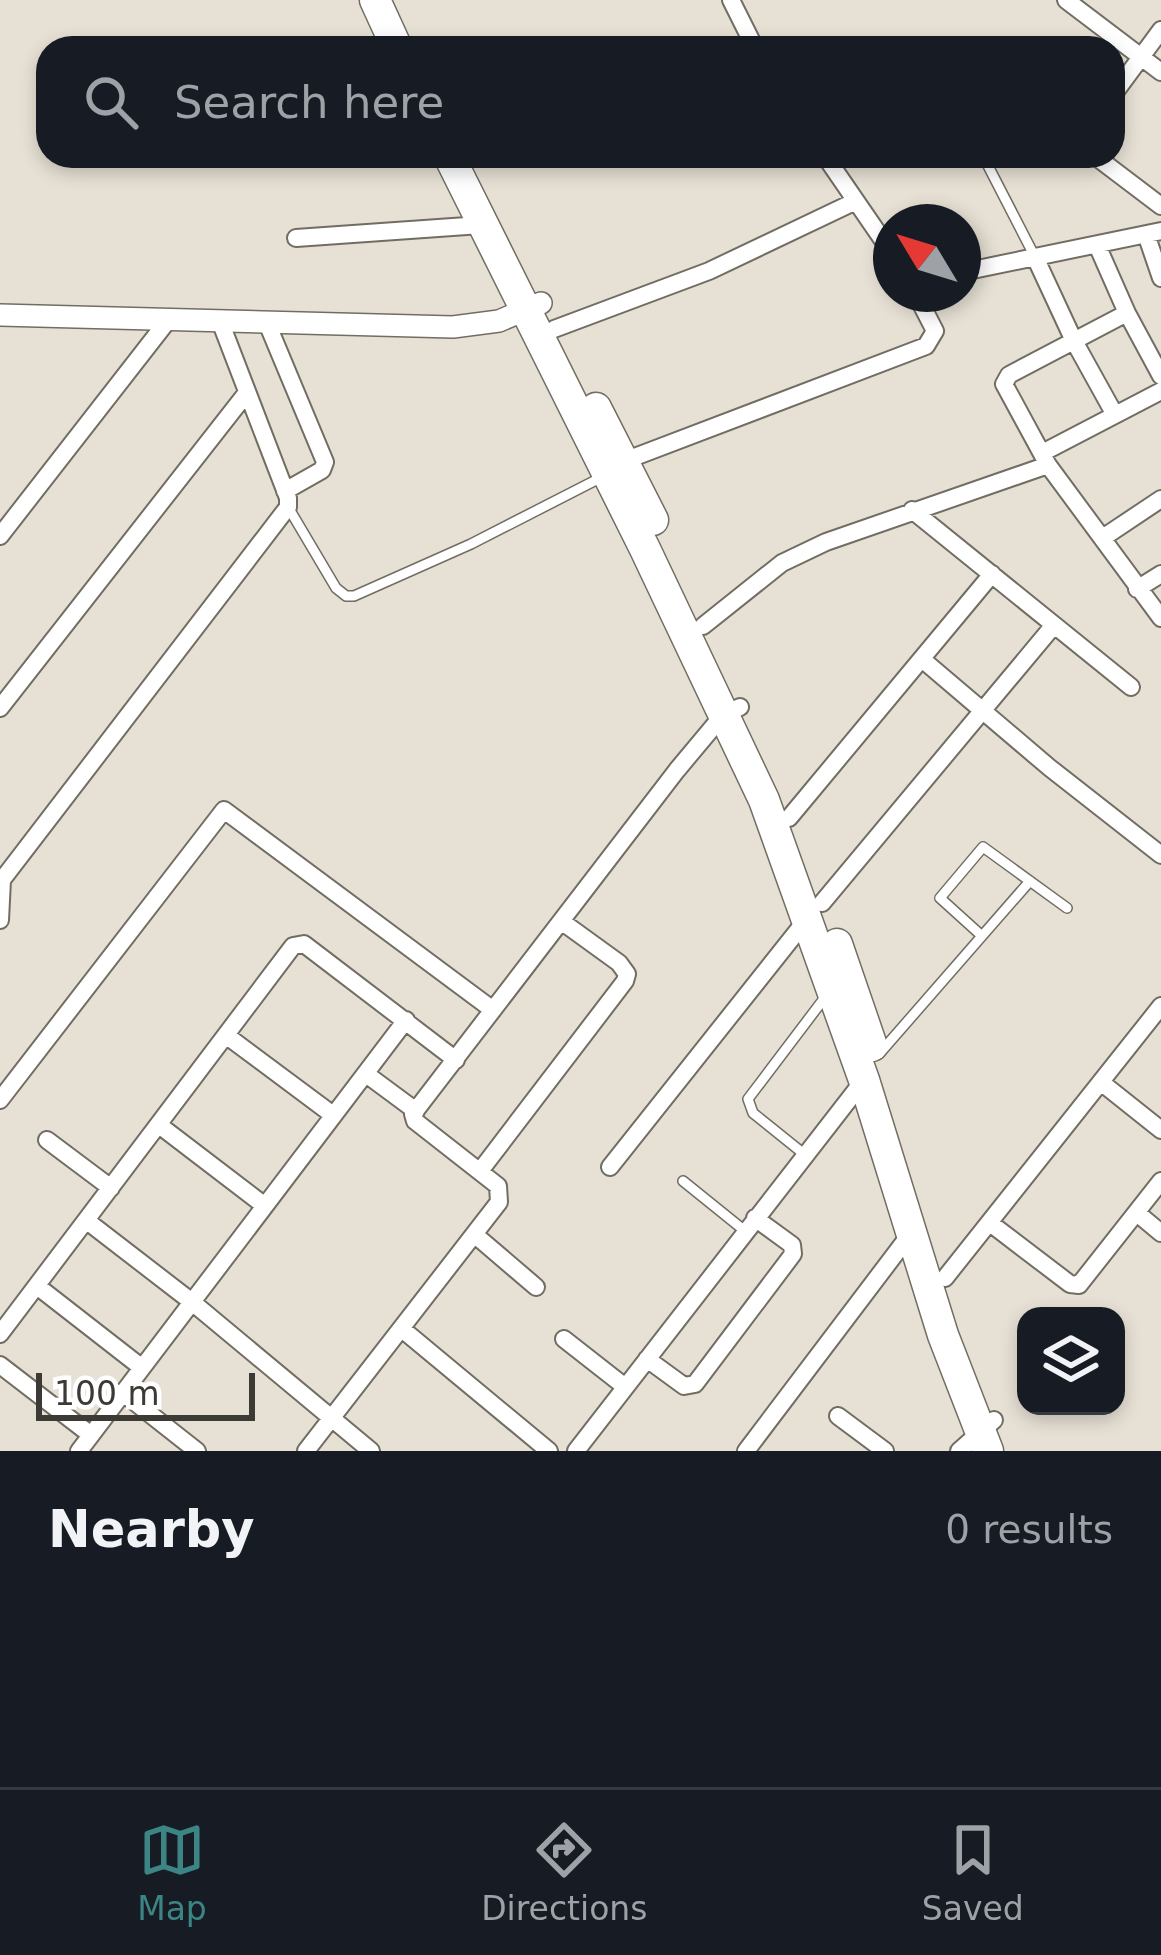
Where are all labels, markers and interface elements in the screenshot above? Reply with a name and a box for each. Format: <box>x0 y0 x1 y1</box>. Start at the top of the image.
search box <box>36 36 1125 168</box>
icon: search <box>78 69 144 135</box>
text: Search here <box>174 76 444 129</box>
north arrow <box>873 204 981 312</box>
map controls <box>1017 1307 1125 1415</box>
button: layers <box>1017 1307 1125 1415</box>
scale bar <box>36 1367 255 1420</box>
text: 100 m <box>54 1374 160 1413</box>
text: Nearby <box>48 1500 255 1559</box>
text: 0 results <box>945 1507 1113 1552</box>
tab: Map <box>137 1817 207 1928</box>
tab: Directions <box>481 1817 647 1928</box>
tab: Saved <box>922 1817 1024 1928</box>

